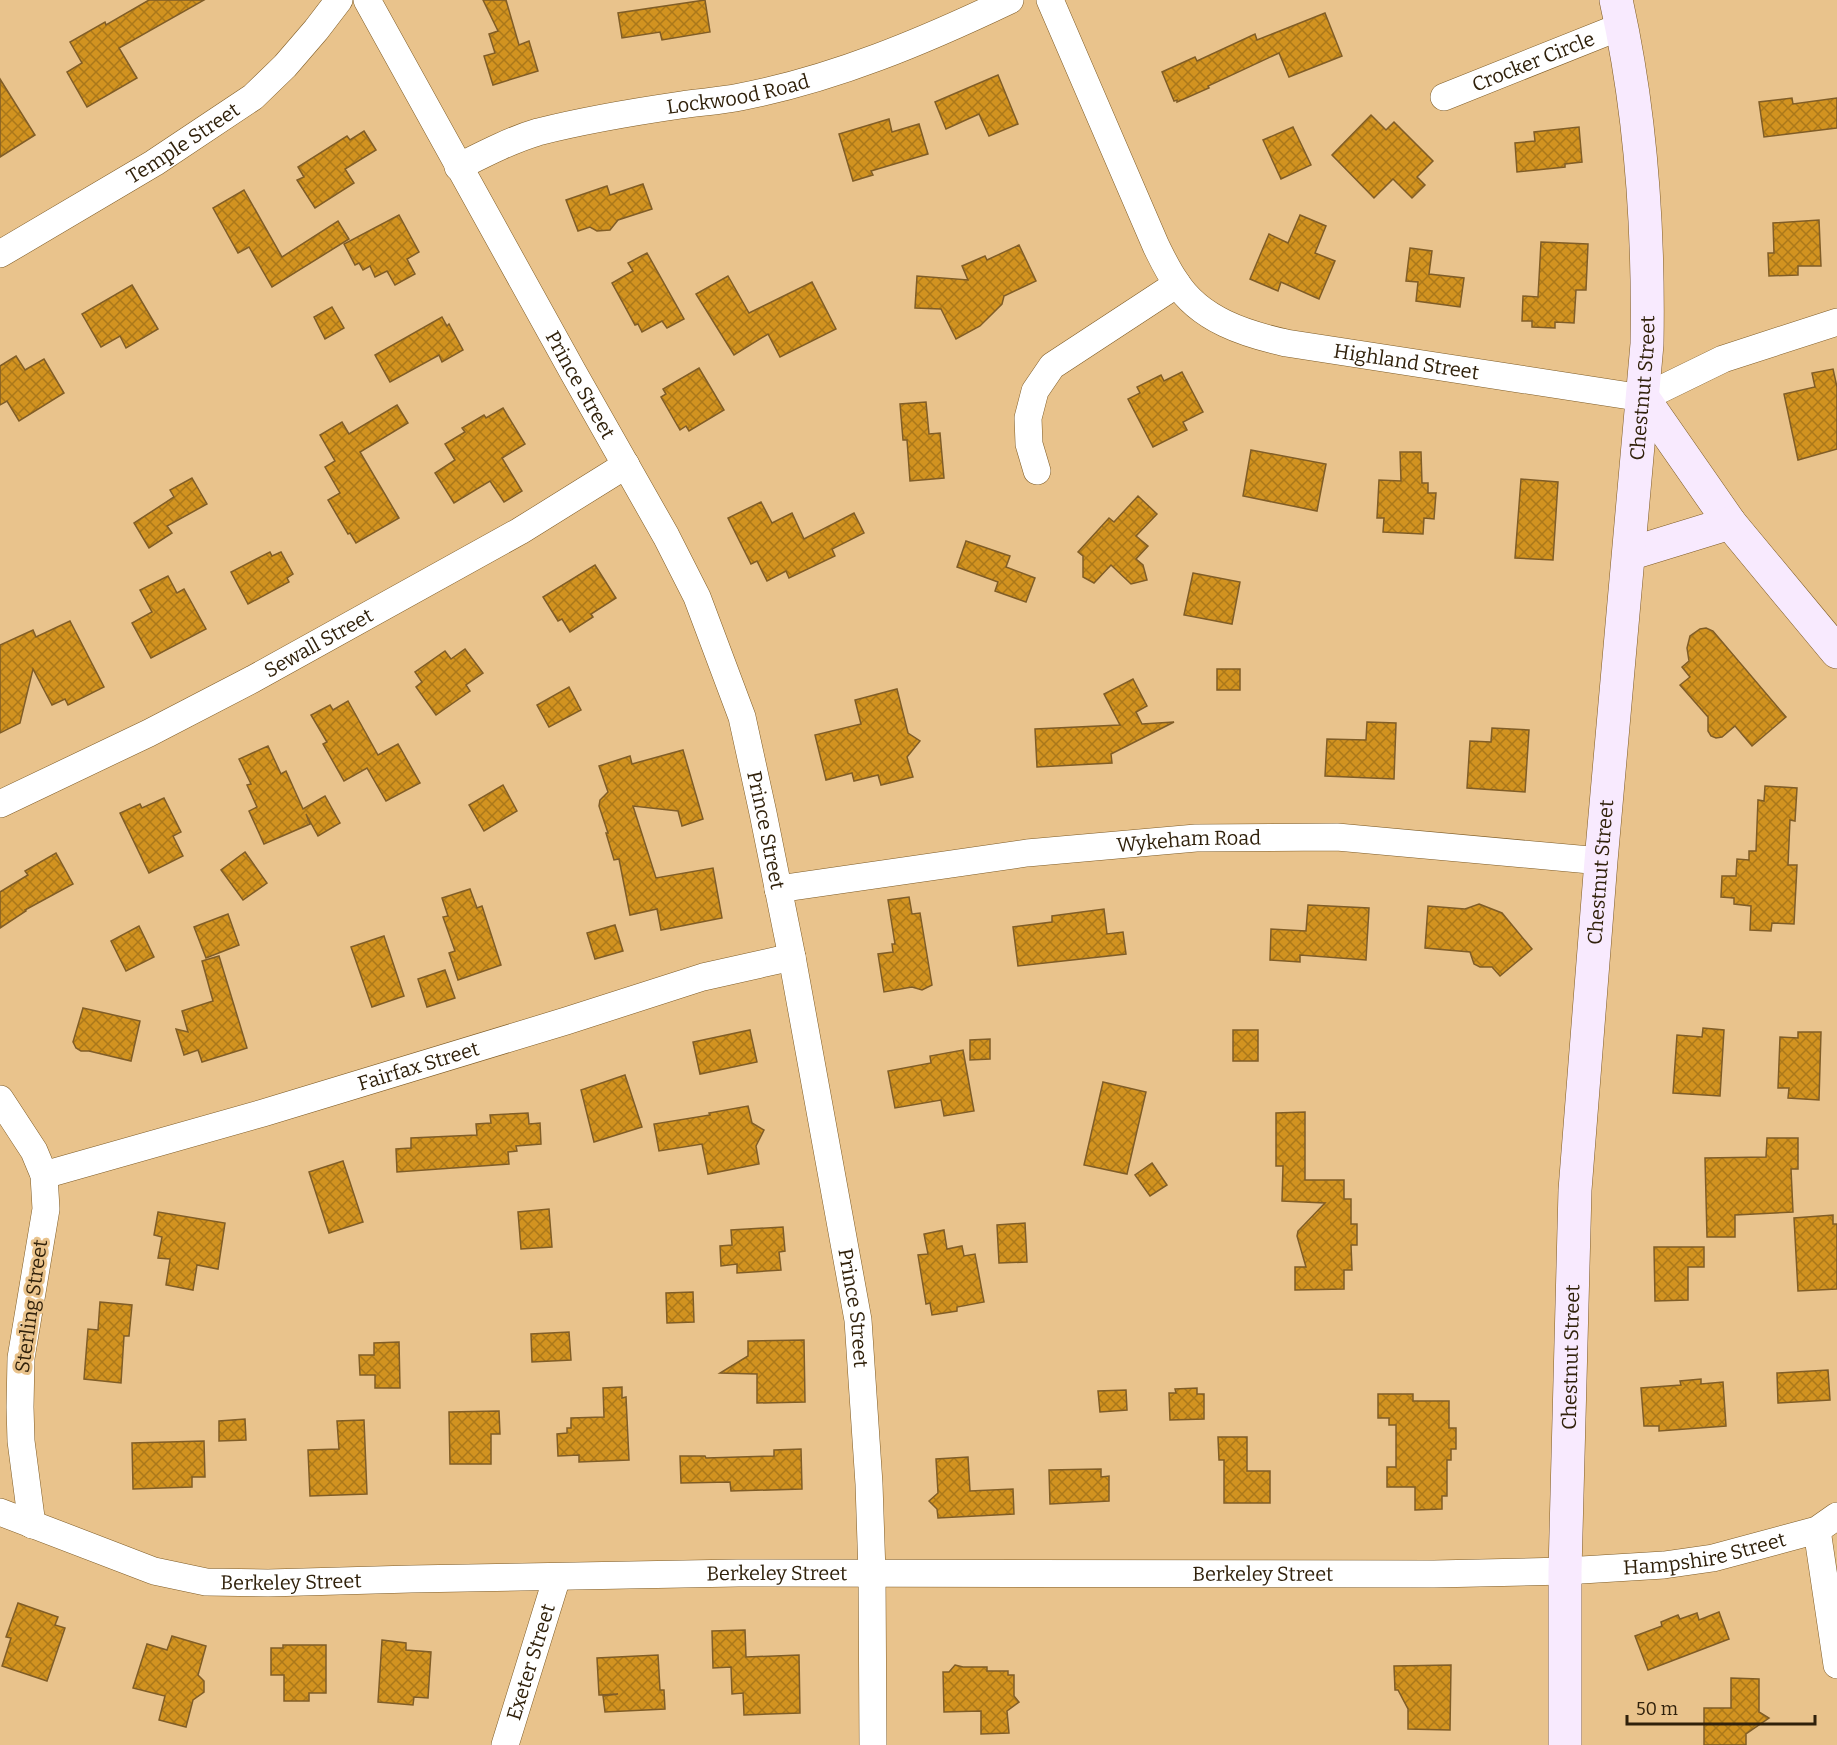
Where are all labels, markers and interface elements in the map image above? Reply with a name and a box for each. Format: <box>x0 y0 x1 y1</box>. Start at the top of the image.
street label: Crocker Circle <box>1468 26 1598 97</box>
street label: Lockwood Road <box>665 69 812 119</box>
street label: Temple Street <box>122 98 244 189</box>
street label: Chestnut Street <box>1625 315 1659 461</box>
street label: Prince Street <box>541 326 620 443</box>
street label: Highland Street <box>1332 339 1481 385</box>
street label: Sewall Street <box>260 603 377 683</box>
street label: Prince Street <box>742 769 790 891</box>
street label: Chestnut Street <box>1582 799 1618 946</box>
street label: Wykeham Road <box>1116 826 1261 857</box>
street label: Fairfax Street <box>355 1036 482 1096</box>
street label: Sterling Street <box>10 1238 52 1374</box>
street label: Prince Street <box>833 1246 873 1368</box>
street label: Chestnut Street <box>1557 1284 1585 1430</box>
street label: Hampshire Street <box>1622 1527 1788 1579</box>
street label: Berkeley Street <box>706 1561 847 1586</box>
street label: Berkeley Street <box>1192 1562 1333 1586</box>
street label: Berkeley Street <box>220 1568 362 1595</box>
street label: Exeter Street <box>501 1601 560 1723</box>
scale bar <box>1627 1688 1814 1726</box>
text: 50 m <box>1636 1698 1678 1720</box>

